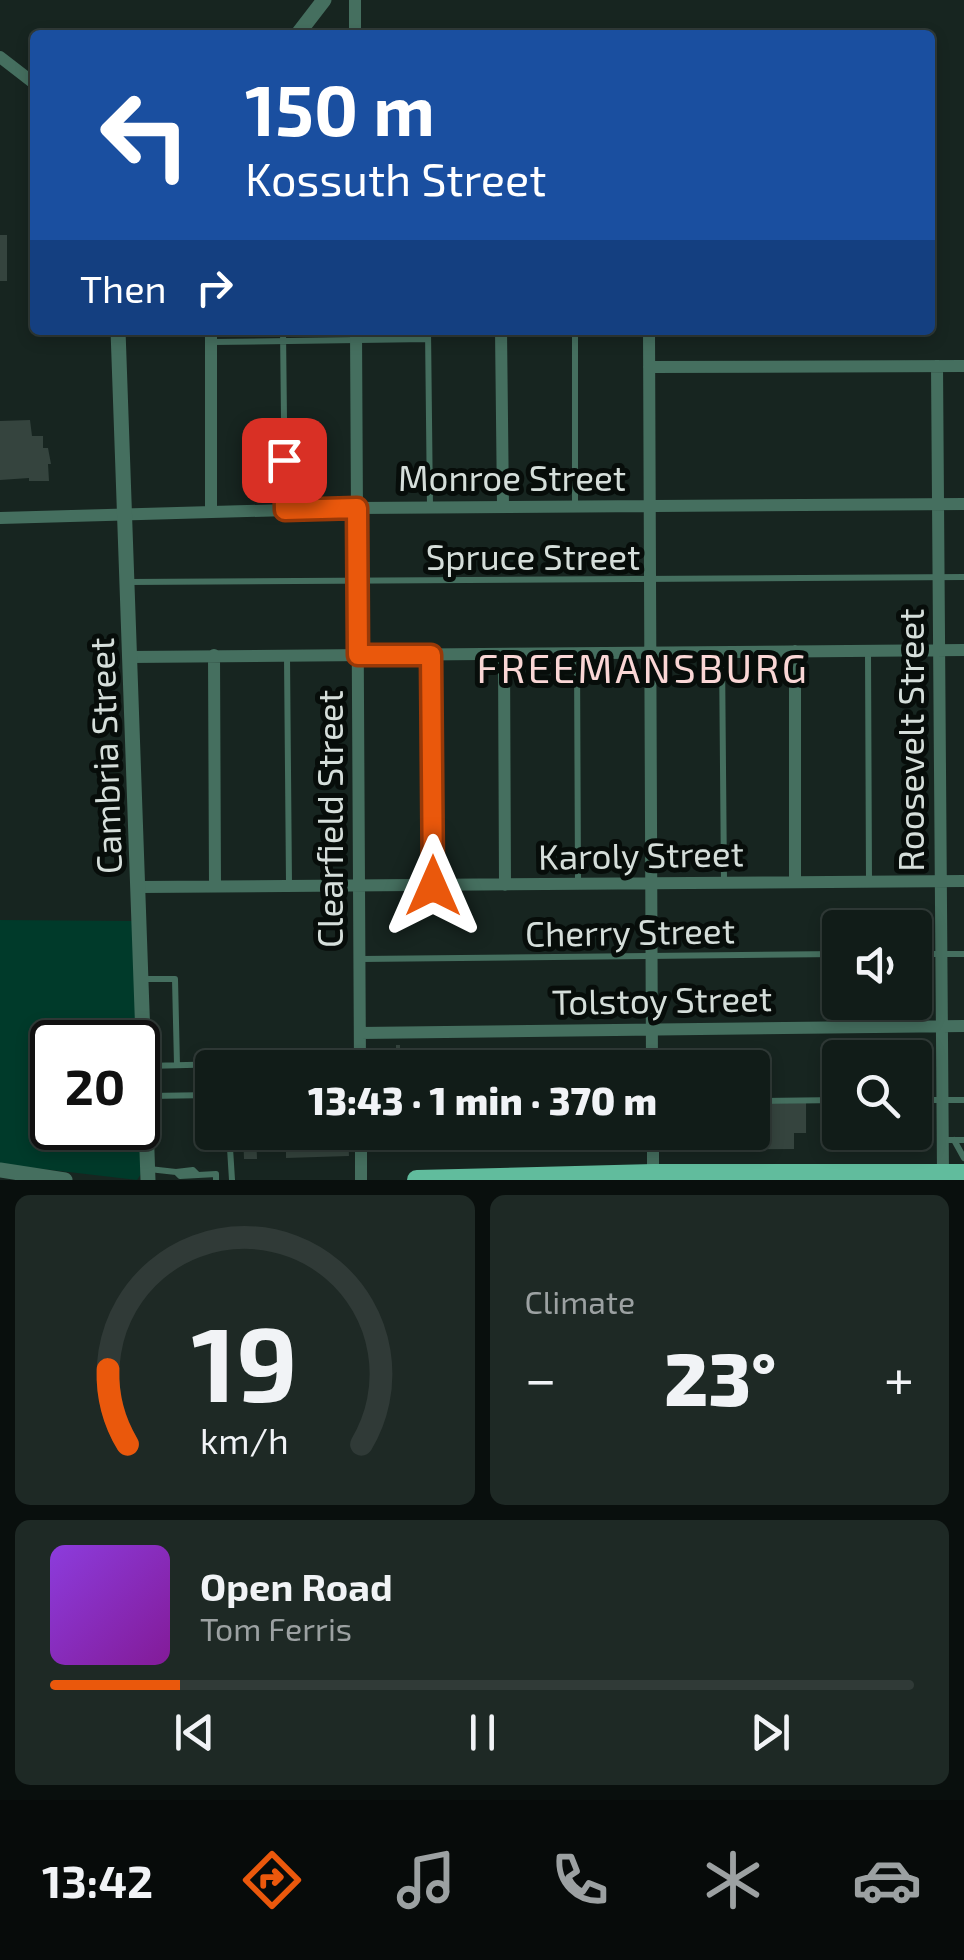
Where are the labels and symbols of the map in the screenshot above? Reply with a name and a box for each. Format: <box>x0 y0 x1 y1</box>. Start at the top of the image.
pin <box>242 418 327 503</box>
street label: Monroe Street <box>398 456 626 498</box>
street label: Spruce Street <box>426 535 640 577</box>
street label: Roosevelt Street <box>889 608 931 872</box>
street label: Cambria Street <box>79 637 129 875</box>
district label: FREEMANSBURG <box>477 643 809 691</box>
street label: Clearfield Street <box>308 690 350 948</box>
street label: Karoly Street <box>538 831 744 877</box>
position arrow <box>381 834 485 938</box>
street label: Cherry Street <box>525 908 735 954</box>
street label: Tolstoy Street <box>552 976 772 1022</box>
speed limit sign: 20 <box>30 1020 160 1150</box>

